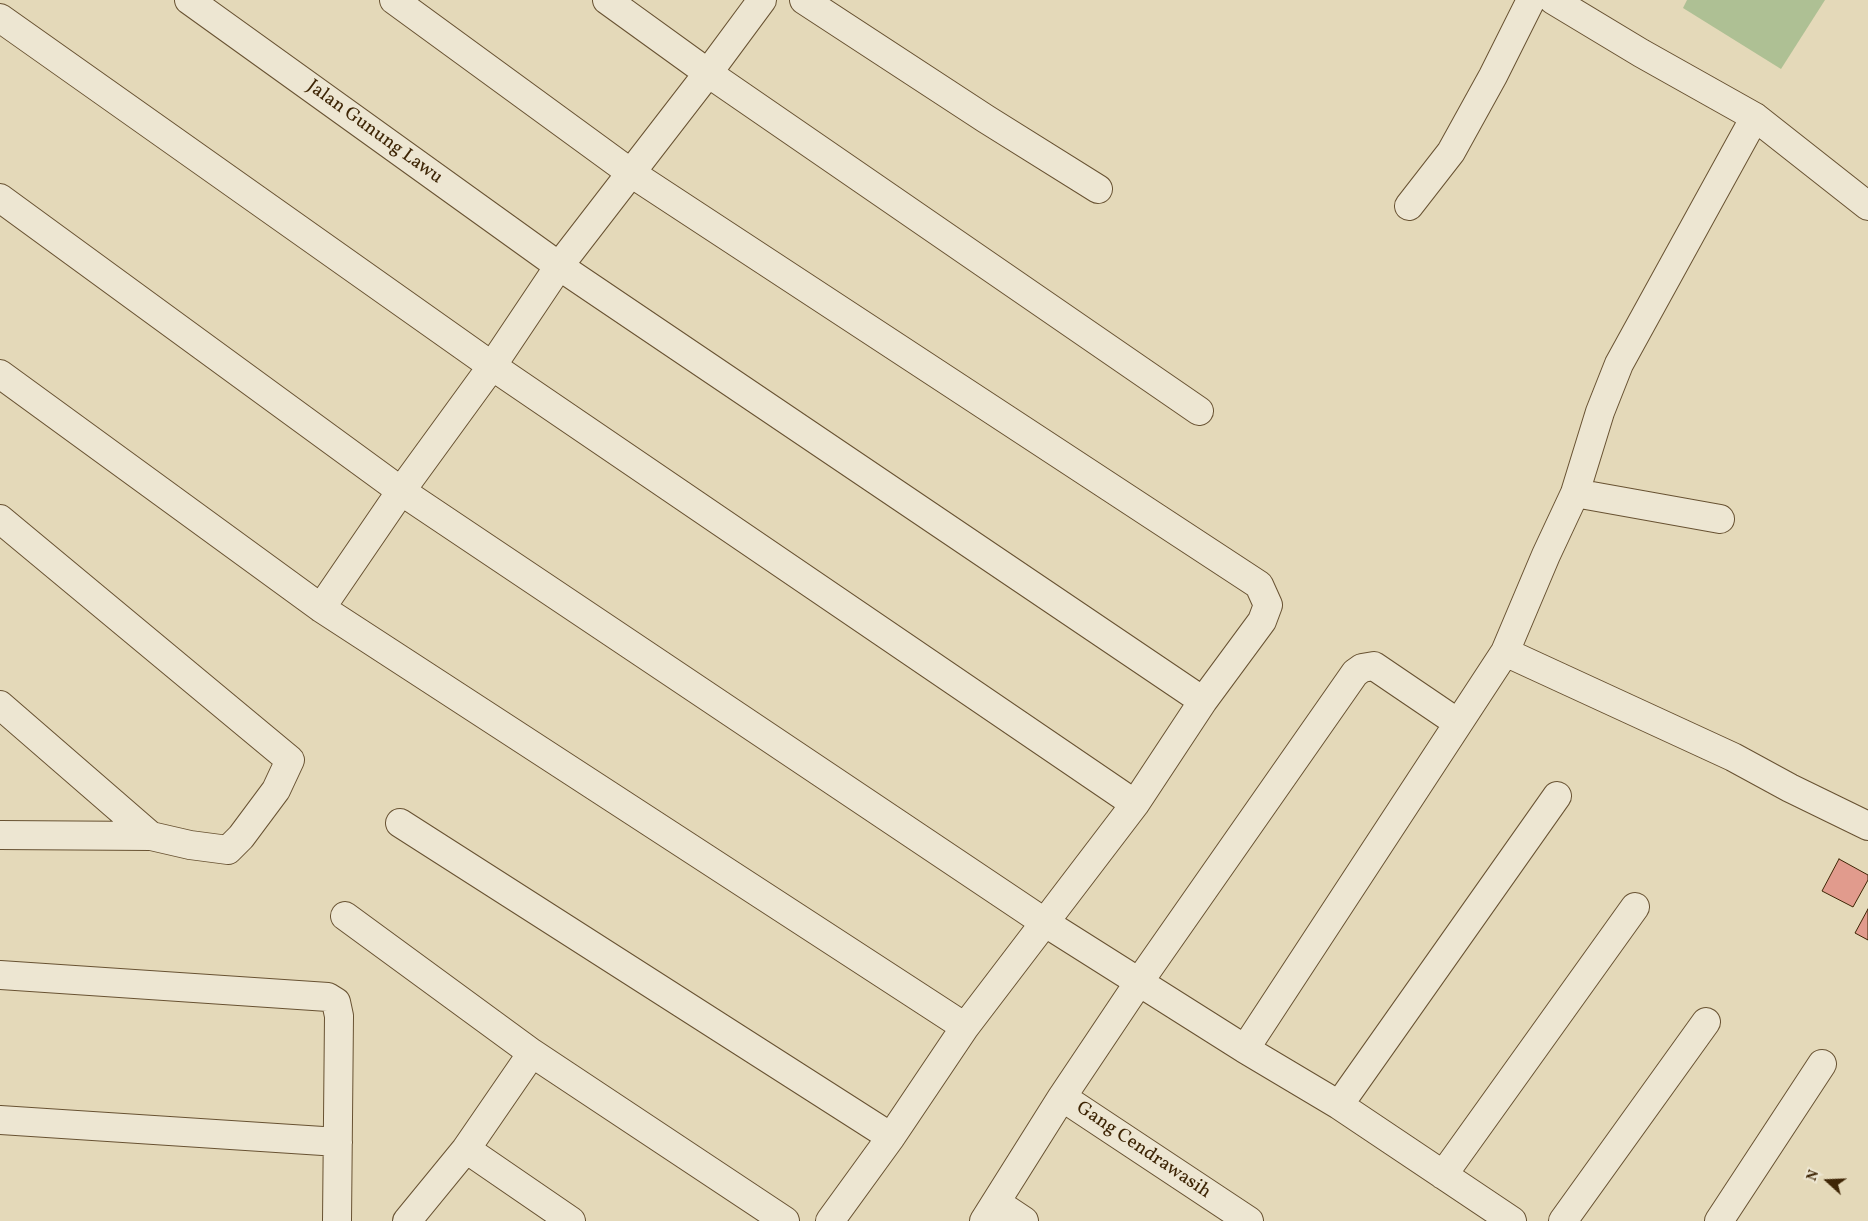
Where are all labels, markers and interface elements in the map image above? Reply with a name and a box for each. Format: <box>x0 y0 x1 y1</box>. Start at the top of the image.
street label: Jalan Gunung Lawu <box>302 76 446 190</box>
street label: Gang Cendrawasih <box>1071 1097 1215 1205</box>
north arrow <box>1803 1156 1853 1206</box>
text: N <box>1803 1168 1824 1184</box>

